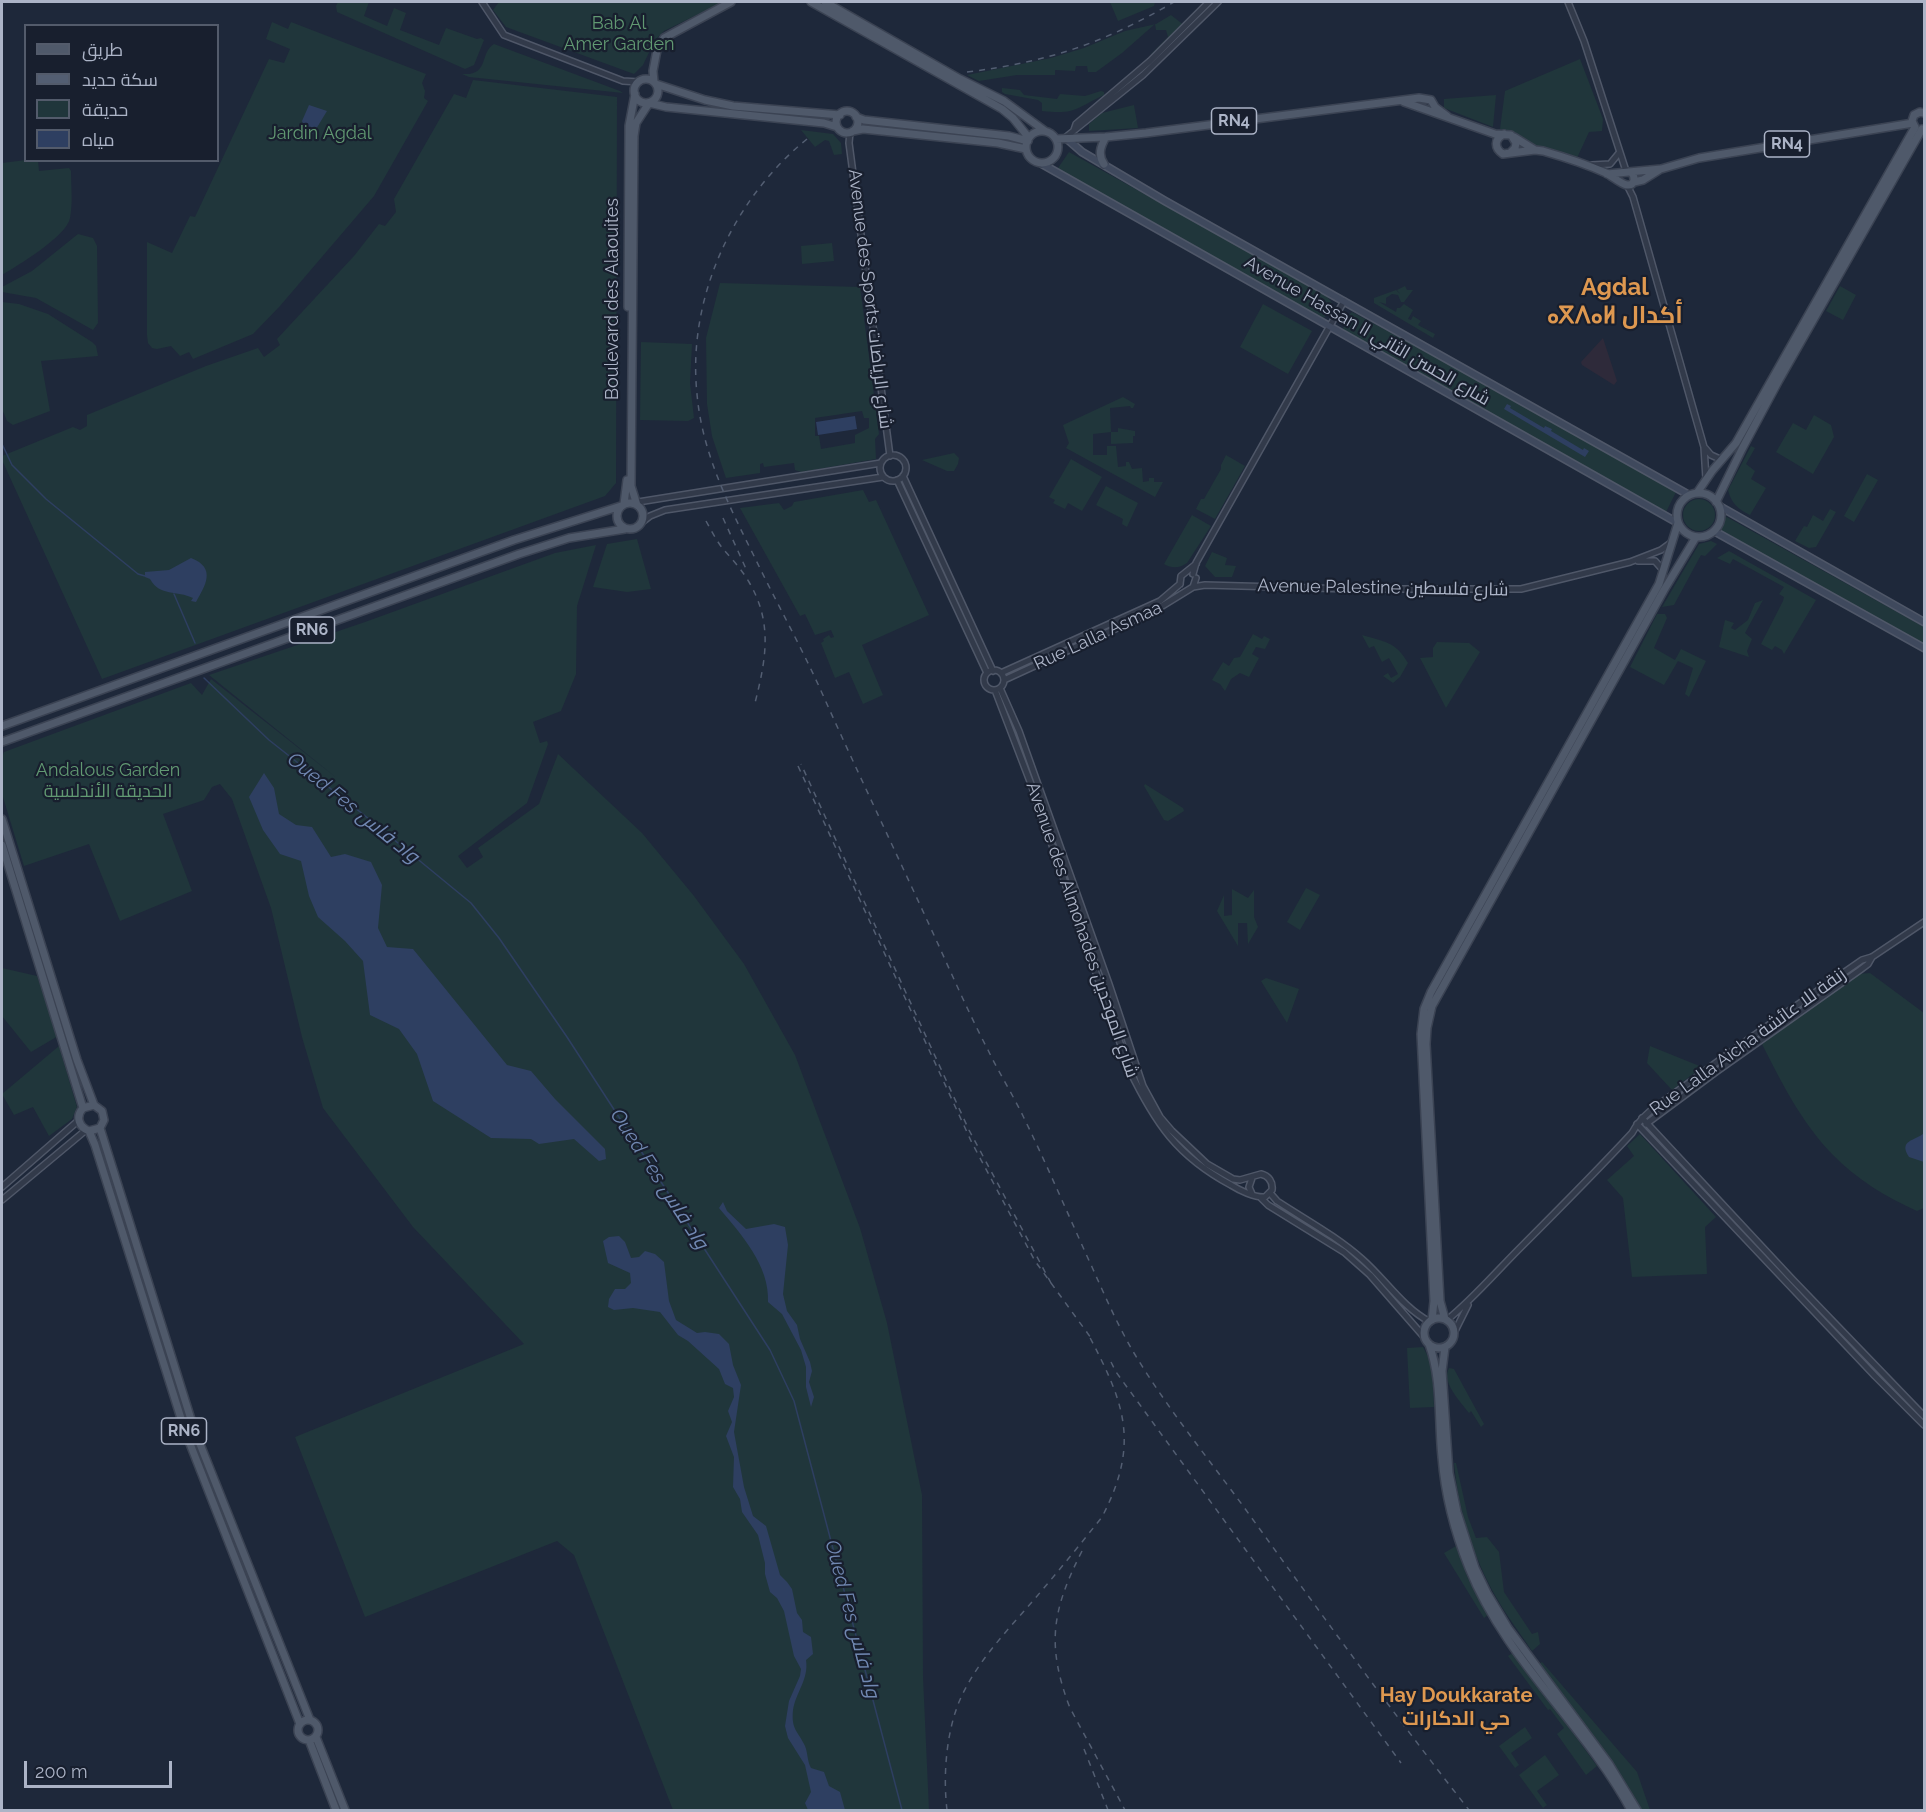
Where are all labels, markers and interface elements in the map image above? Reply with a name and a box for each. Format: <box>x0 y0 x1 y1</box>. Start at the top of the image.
park label: Bab Al Amer Garden <box>563 13 675 56</box>
legend <box>24 24 219 162</box>
text: طريق <box>82 39 123 60</box>
text: سكة حديد <box>82 69 158 90</box>
text: حديقة <box>82 99 128 120</box>
road number: RN4 <box>1212 108 1256 134</box>
park label: Jardin Agdal <box>268 123 372 145</box>
text: مياه <box>82 129 115 150</box>
road number: RN4 <box>1764 131 1810 157</box>
street label: Avenue des Sports شارع الرياضات <box>843 168 897 430</box>
street label: Boulevard des Alaouites <box>602 198 624 400</box>
street label: Avenue Hassan II شارع الحسن الثاني <box>1240 252 1494 410</box>
district label: Agdal ⴰⴳⴷⴰⵍ أكدال <box>1547 274 1683 330</box>
street label: Avenue Palestine شارع فلسطين <box>1257 575 1509 601</box>
street label: Rue Lalla Asmaa <box>1031 597 1165 675</box>
road number: RN6 <box>290 617 334 643</box>
water label: Oued Fes واد فاس <box>282 748 424 868</box>
park label: Andalous Garden الحديقة الأندلسية <box>36 760 180 802</box>
street label: Avenue des Almohades شارع الموحدين <box>1021 779 1143 1081</box>
street label: Rue Lalla Aicha زنقة للا عائشة <box>1646 964 1850 1120</box>
water label: Oued Fes واد فاس <box>605 1104 713 1254</box>
road number: RN6 <box>162 1418 207 1444</box>
water label: Oued Fes واد فاس <box>819 1537 885 1701</box>
district label: Hay Doukkarate حي الدكارات <box>1380 1684 1532 1731</box>
scale bar <box>27 1749 176 1787</box>
text: 200 m <box>35 1761 88 1782</box>

